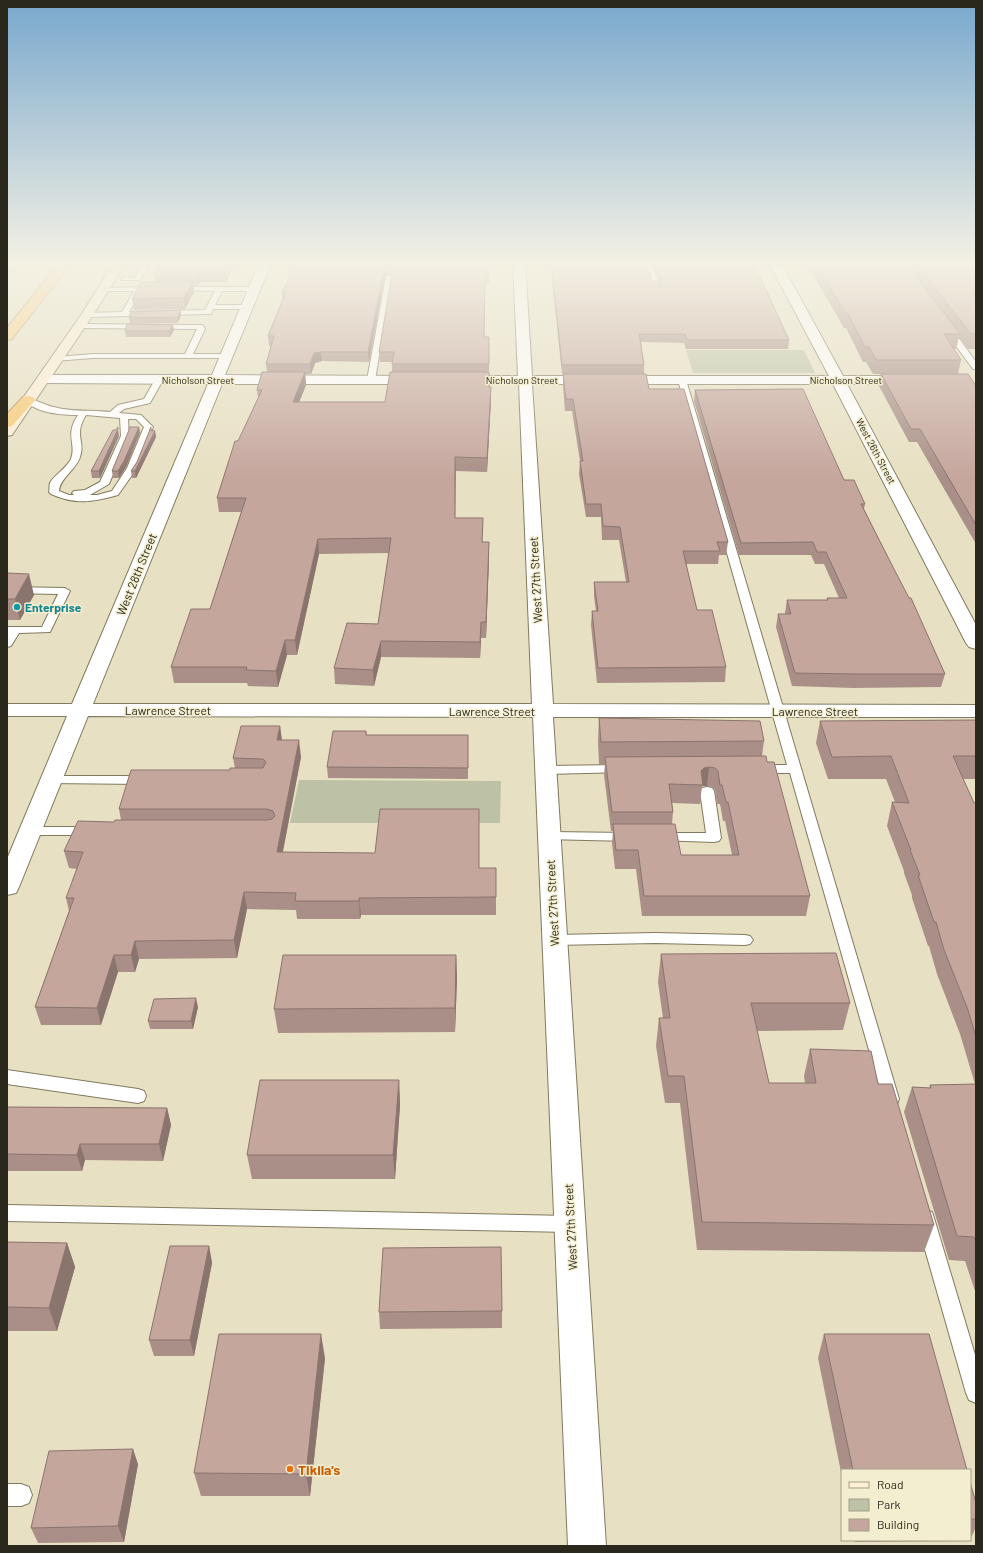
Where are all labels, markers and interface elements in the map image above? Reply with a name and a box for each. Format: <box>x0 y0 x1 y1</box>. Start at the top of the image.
street label: Nicholson Street <box>162 374 235 386</box>
street label: Nicholson Street <box>486 374 559 386</box>
street label: Nicholson Street <box>810 374 883 386</box>
street label: West 26th Street <box>854 416 899 486</box>
street label: West 28th Street <box>113 531 159 617</box>
street label: West 27th Street <box>526 536 544 624</box>
place label: Enterprise <box>25 600 82 614</box>
marker: Enterprise <box>12 602 22 612</box>
street label: Lawrence Street <box>125 703 211 717</box>
street label: Lawrence Street <box>449 704 535 718</box>
street label: Lawrence Street <box>772 704 858 718</box>
street label: West 27th Street <box>543 859 561 947</box>
street label: West 27th Street <box>561 1183 579 1271</box>
place label: Tikila's <box>298 1461 340 1478</box>
marker: Tikila's <box>285 1464 295 1474</box>
legend <box>841 1469 971 1541</box>
text: Road <box>877 1477 904 1491</box>
text: Park <box>877 1497 901 1511</box>
text: Building <box>877 1517 919 1531</box>

